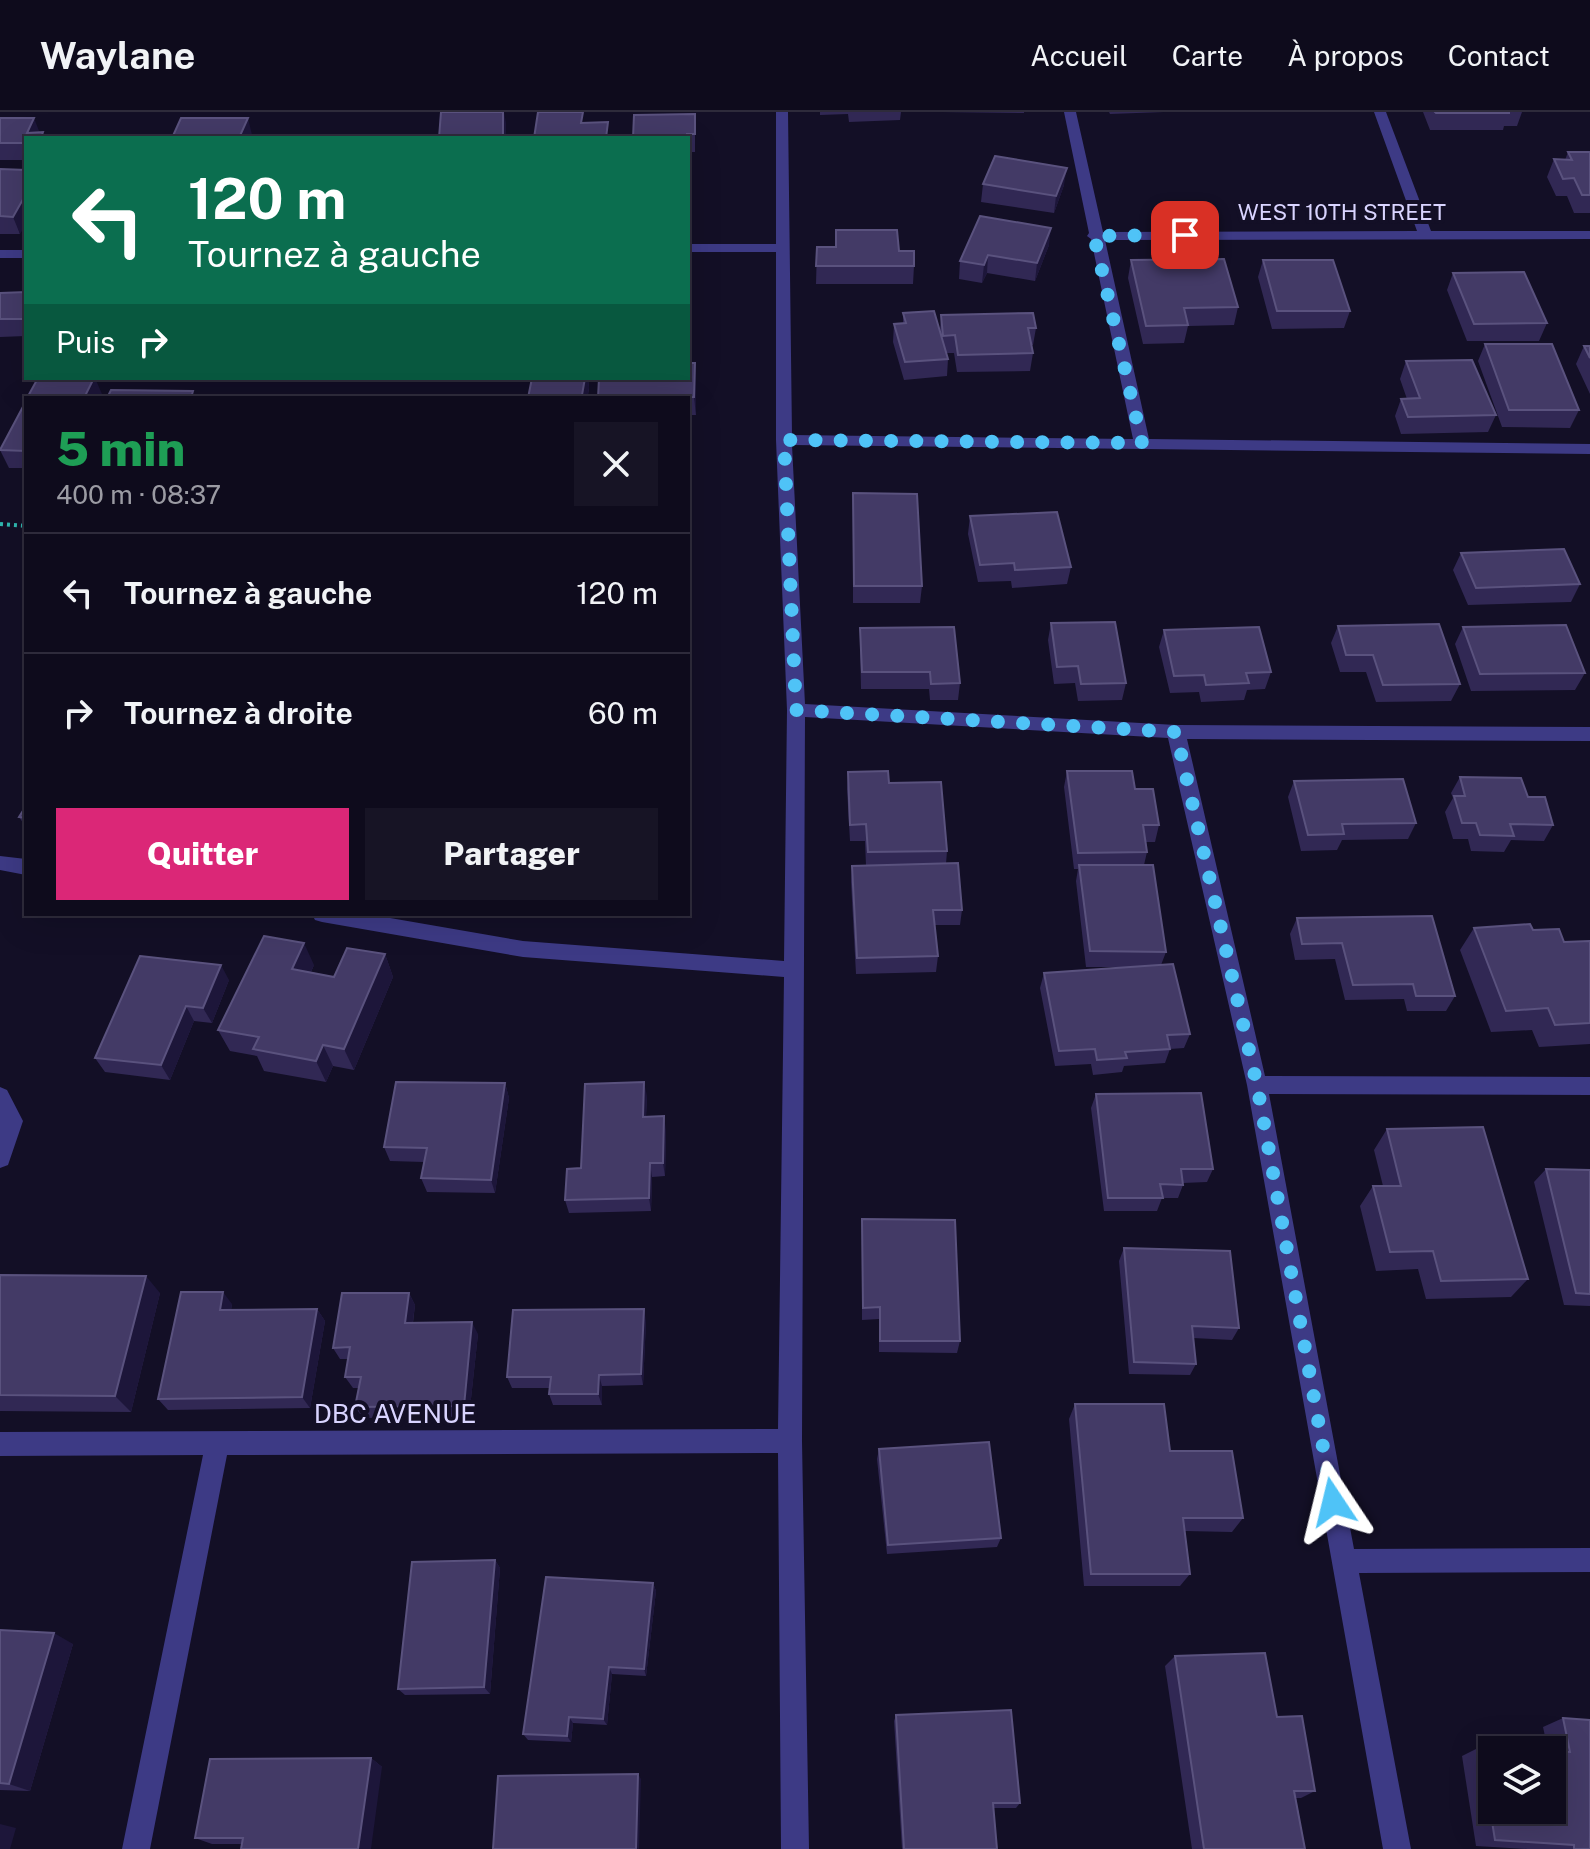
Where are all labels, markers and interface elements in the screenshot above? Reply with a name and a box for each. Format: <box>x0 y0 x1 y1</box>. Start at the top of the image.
text: Waylane <box>40 33 195 78</box>
text: Accueil <box>1030 39 1128 72</box>
text: Carte <box>1172 39 1243 72</box>
text: À propos <box>1287 39 1404 72</box>
text: Contact <box>1448 39 1550 72</box>
text: 120 m <box>188 166 346 232</box>
icon: left <box>56 168 160 272</box>
street label: WEST 10TH STREET <box>1238 199 1446 225</box>
pin <box>1151 201 1219 269</box>
icon: arrive <box>1163 213 1207 257</box>
text: Tournez à gauche <box>188 233 481 275</box>
icon: right <box>131 320 175 364</box>
text: Puis <box>56 324 115 360</box>
text: 5 min <box>56 420 185 477</box>
button: close <box>574 422 658 506</box>
text: 400 m · 08:37 <box>56 479 221 510</box>
icon: left <box>56 571 100 615</box>
text: Tournez à gauche <box>124 575 372 611</box>
text: 120 m <box>576 575 658 611</box>
icon: right <box>56 691 100 735</box>
text: Tournez à droite <box>124 695 353 731</box>
text: 60 m <box>588 695 658 731</box>
button: Quitter <box>56 808 349 900</box>
button: Partager <box>365 808 658 900</box>
street label: DBC AVENUE <box>314 1398 476 1429</box>
position arrow <box>1291 1460 1375 1544</box>
map controls <box>1478 1736 1566 1824</box>
button: layers <box>1478 1736 1566 1824</box>

